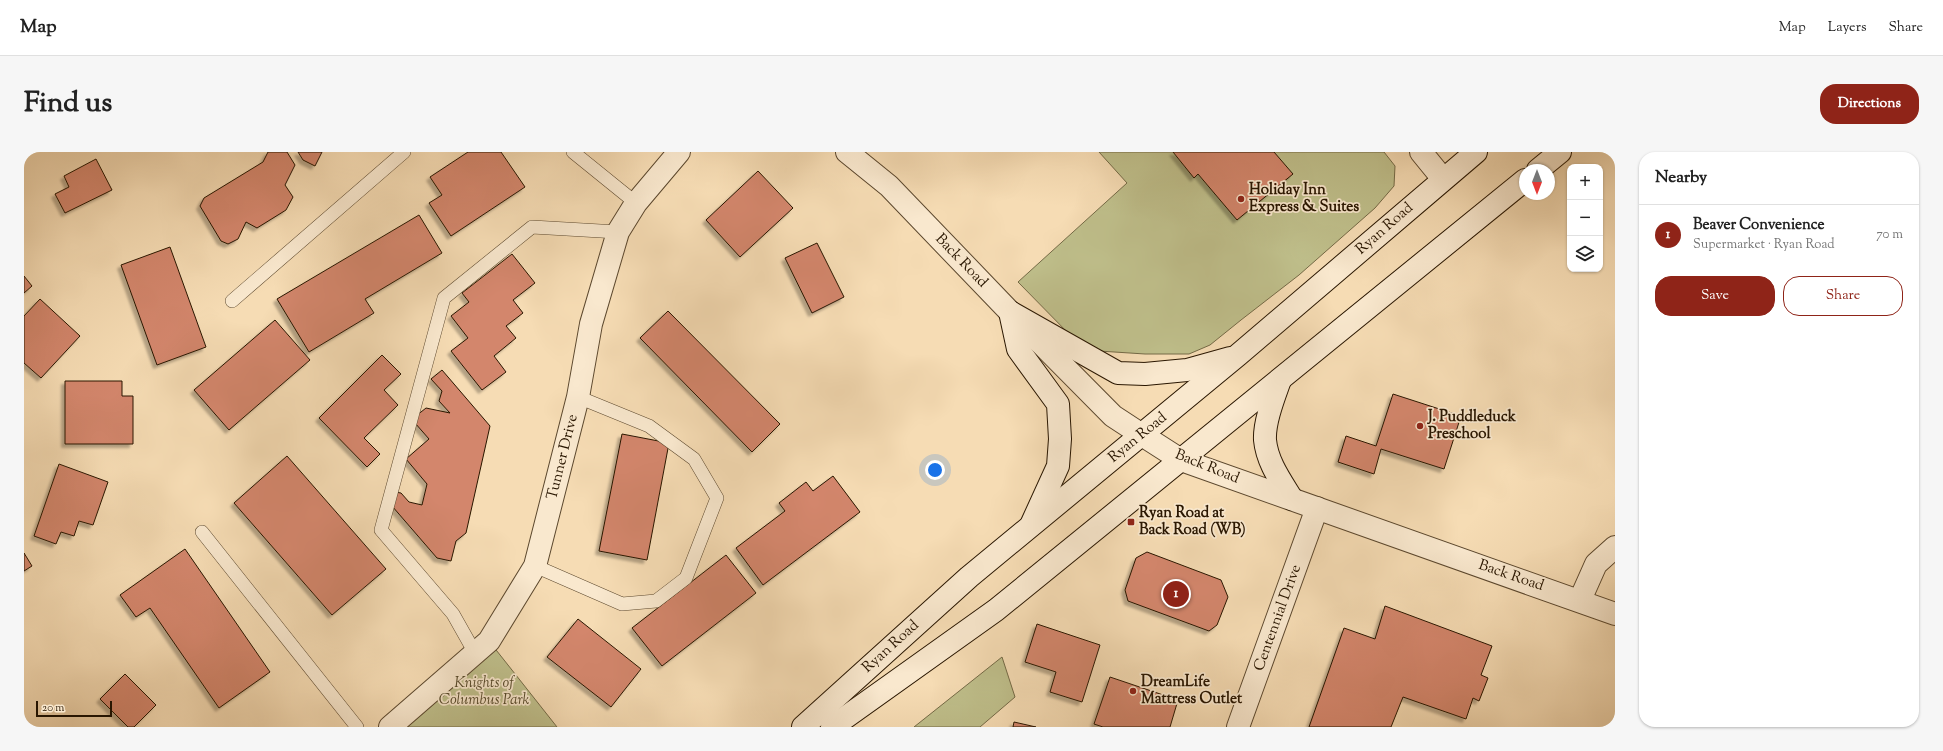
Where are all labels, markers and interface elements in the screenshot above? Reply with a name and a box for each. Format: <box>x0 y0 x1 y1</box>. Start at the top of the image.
text: Map <box>20 14 57 41</box>
text: Map <box>1779 18 1806 38</box>
text: Layers <box>1828 18 1866 38</box>
text: Share <box>1888 18 1923 38</box>
text: Find us <box>24 84 112 124</box>
button: Directions <box>1820 84 1919 124</box>
north arrow <box>1519 164 1555 200</box>
map controls <box>1567 164 1603 272</box>
button: + <box>1567 164 1603 200</box>
text: Nearby <box>1655 166 1707 190</box>
place label: Holiday Inn Express & Suites <box>1249 180 1359 218</box>
marker: Holiday Inn Express & Suites <box>1236 194 1246 204</box>
street label: Ryan Road <box>1352 198 1419 260</box>
button: − <box>1567 200 1603 236</box>
text: Beaver Convenience <box>1693 215 1825 236</box>
text: 1 <box>1666 226 1670 244</box>
text: 70 m <box>1876 226 1903 244</box>
street label: Back Road <box>930 229 993 293</box>
button: layers <box>1567 236 1603 272</box>
text: Supermarket · Ryan Road <box>1693 236 1835 254</box>
button: Save <box>1655 276 1775 316</box>
button: Share <box>1783 276 1903 316</box>
street label: Ryan Road <box>1104 407 1172 468</box>
place label: J. Puddleduck Preschool <box>1427 407 1517 445</box>
street label: Tunner Drive <box>542 412 584 502</box>
marker: J. Puddleduck Preschool <box>1415 421 1425 431</box>
street label: Back Road <box>1172 445 1243 490</box>
your location <box>925 460 945 480</box>
place label: Ryan Road at Back Road (WB) <box>1139 503 1246 541</box>
marker: Ryan Road at Back Road (WB) <box>1126 517 1136 527</box>
street label: Back Road <box>1475 555 1547 597</box>
street label: Centennial Drive <box>1249 562 1307 674</box>
pin: 1 <box>1163 579 1189 609</box>
street label: Ryan Road <box>858 615 924 678</box>
place label: DreamLife Mattress Outlet <box>1141 672 1243 710</box>
park label: Knights of Columbus Park <box>439 673 530 711</box>
marker: DreamLife Mattress Outlet <box>1128 686 1138 696</box>
scale bar <box>36 699 112 718</box>
text: 20 m <box>42 700 64 716</box>

